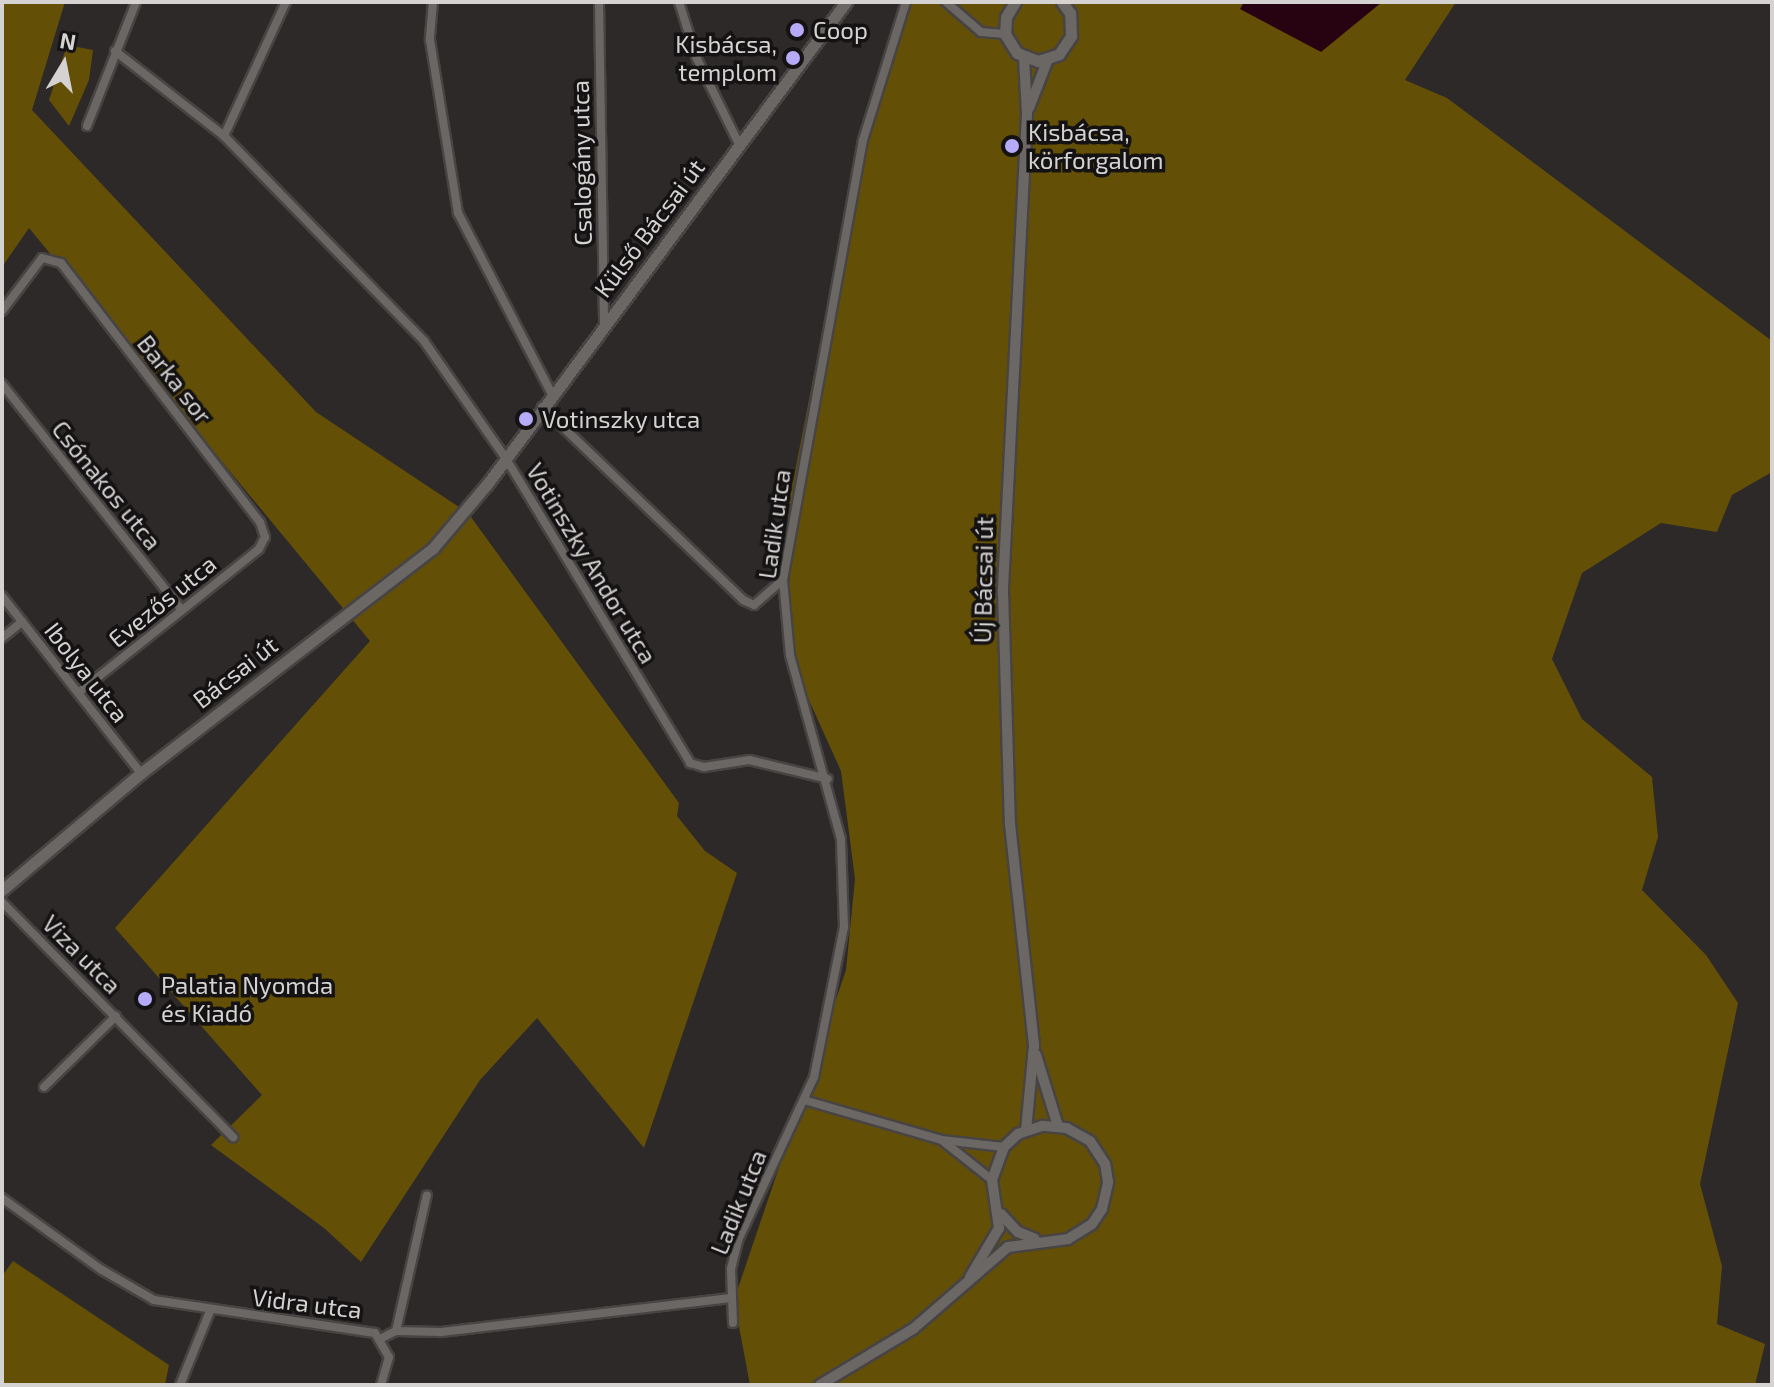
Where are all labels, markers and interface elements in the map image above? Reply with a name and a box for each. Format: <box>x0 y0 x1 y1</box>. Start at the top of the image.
place label: Coop <box>813 16 868 44</box>
marker: Coop <box>788 21 806 39</box>
north arrow <box>24 24 104 104</box>
text: N <box>58 26 78 55</box>
place label: Kisbácsa, templom <box>675 30 777 86</box>
marker: Kisbácsa, templom <box>784 49 802 67</box>
street label: Csalogány utca <box>565 80 597 246</box>
place label: Kisbácsa, körforgalom <box>1028 118 1163 174</box>
marker: Kisbácsa, körforgalom <box>1003 137 1021 155</box>
street label: Külső Bácsai út <box>588 153 710 303</box>
street label: Barka sor <box>132 329 218 429</box>
place label: Votinszky utca <box>542 405 701 433</box>
marker: Votinszky utca <box>517 410 535 428</box>
street label: Csónakos utca <box>46 415 168 555</box>
street label: Votinszky Andor utca <box>520 457 664 669</box>
street label: Ladik utca <box>752 467 796 581</box>
street label: Új Bácsai út <box>967 516 999 644</box>
street label: Evezős utca <box>102 549 222 653</box>
street label: Ibolya utca <box>39 616 135 728</box>
street label: Bácsai út <box>187 630 283 714</box>
street label: Viza utca <box>37 909 127 999</box>
place label: Palatia Nyomda és Kiadó <box>161 971 333 1027</box>
marker: Palatia Nyomda és Kiadó <box>136 990 154 1008</box>
street label: Ladik utca <box>704 1145 772 1259</box>
street label: Vidra utca <box>251 1282 363 1324</box>

